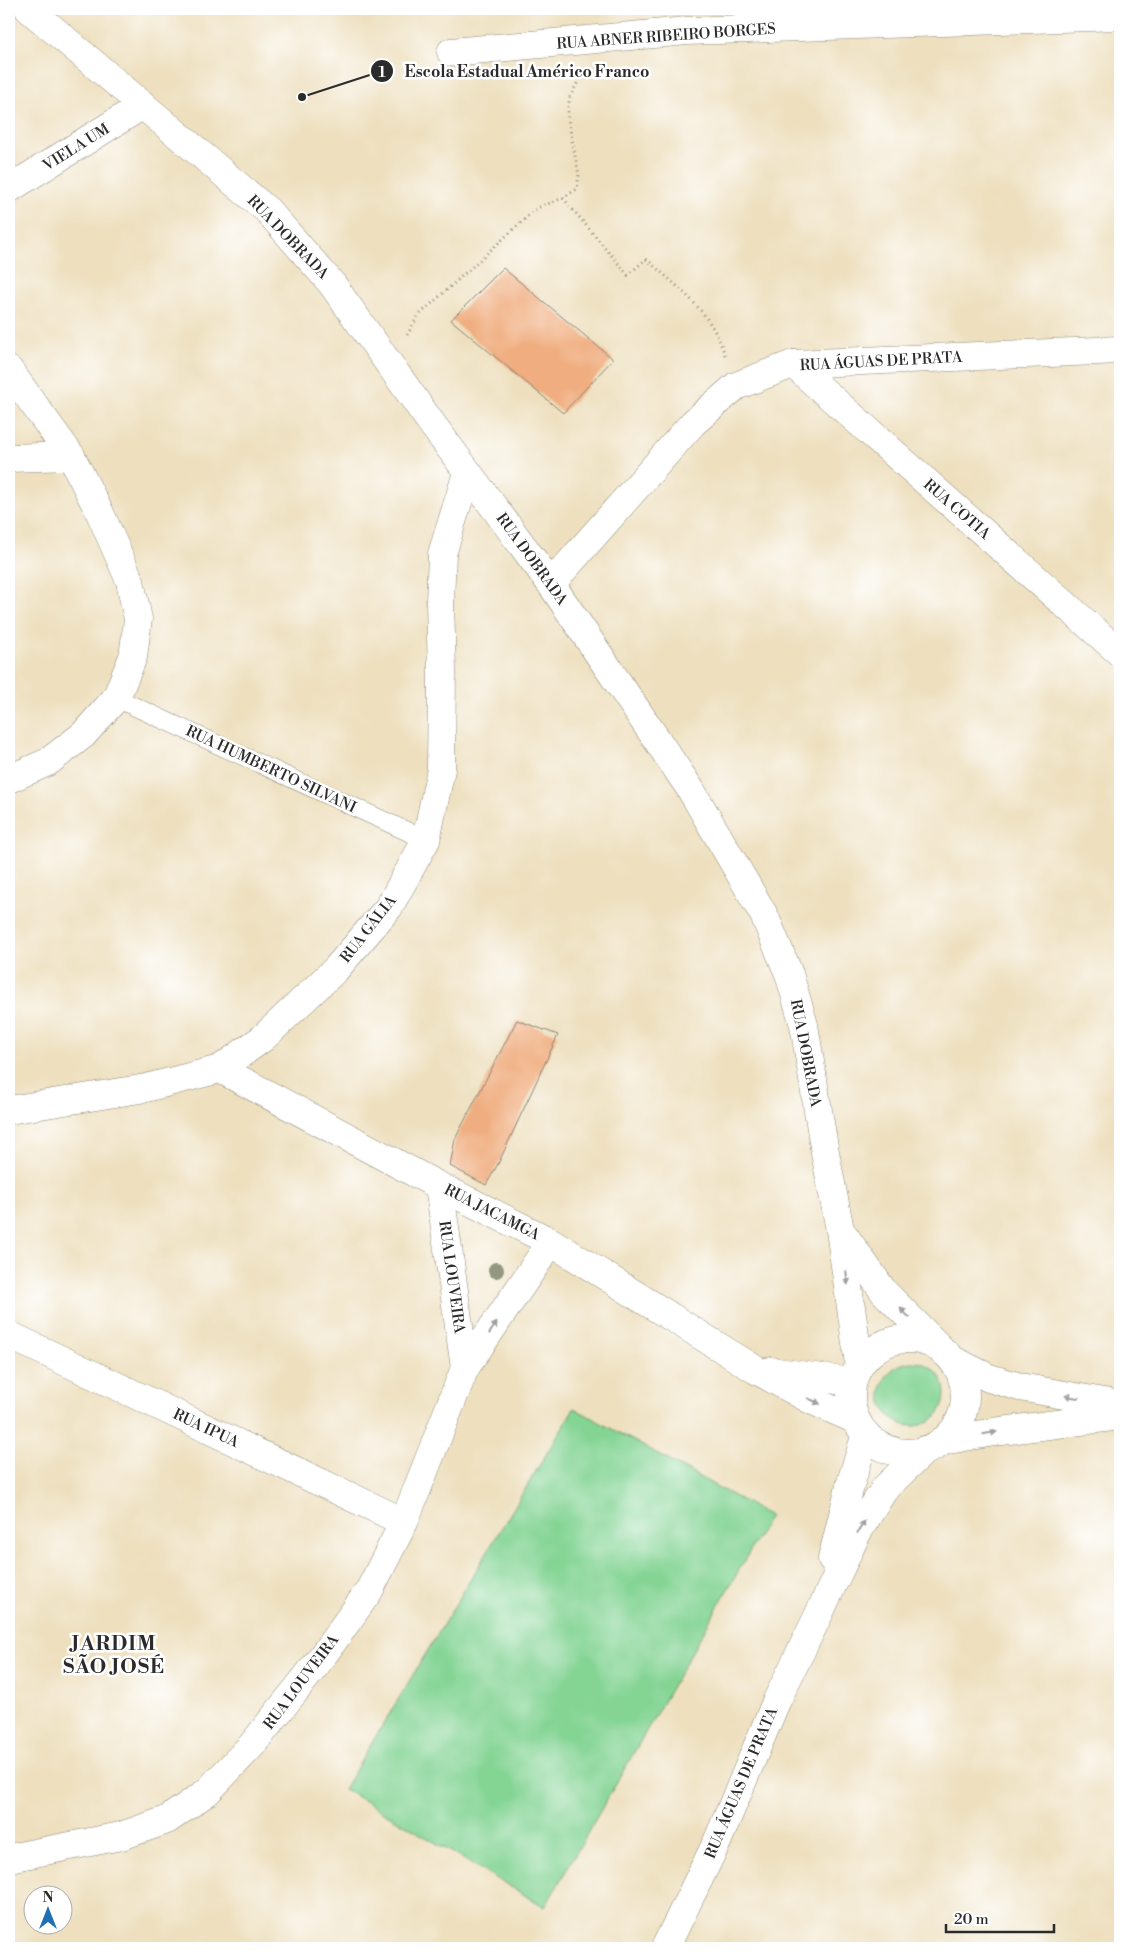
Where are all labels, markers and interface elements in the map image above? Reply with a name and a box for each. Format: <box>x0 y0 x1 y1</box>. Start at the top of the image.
street label: RUA ABNER RIBEIRO BORGES <box>556 19 776 54</box>
callout: Escola Estadual Américo Franco <box>370 56 659 87</box>
text: Escola Estadual Américo Franco <box>405 62 649 82</box>
text: 1 <box>378 63 386 82</box>
street label: VIELA UM <box>39 119 114 176</box>
street label: RUA DOBRADA <box>243 191 333 284</box>
street label: RUA ÁGUAS DE PRATA <box>799 347 964 375</box>
street label: RUA COTIA <box>919 475 995 544</box>
street label: RUA DOBRADA <box>492 509 572 610</box>
street label: RUA HUMBERTO SILVANI <box>183 722 359 817</box>
street label: RUA GÁLIA <box>335 891 401 967</box>
street label: RUA DOBRADA <box>786 998 825 1109</box>
street label: RUA JACAMGA <box>441 1180 543 1245</box>
street label: RUA LOUVEIRA <box>434 1219 469 1335</box>
one-way arrow <box>843 1271 851 1287</box>
one-way arrow <box>899 1307 911 1319</box>
one-way arrow <box>488 1321 498 1335</box>
one-way arrow <box>1064 1392 1080 1400</box>
one-way arrow <box>807 1397 821 1405</box>
street label: RUA IPUA <box>170 1405 242 1452</box>
one-way arrow <box>983 1428 999 1436</box>
one-way arrow <box>856 1520 865 1534</box>
street label: RUA LOUVEIRA <box>260 1631 344 1733</box>
district label: JARDIM SÃO JOSÉ <box>63 1632 165 1680</box>
street label: RUA ÁGUAS DE PRATA <box>700 1704 782 1862</box>
north arrow <box>22 1884 72 1934</box>
text: N <box>42 1889 54 1907</box>
scale bar <box>946 1902 1054 1934</box>
text: 20 m <box>954 1910 989 1929</box>

